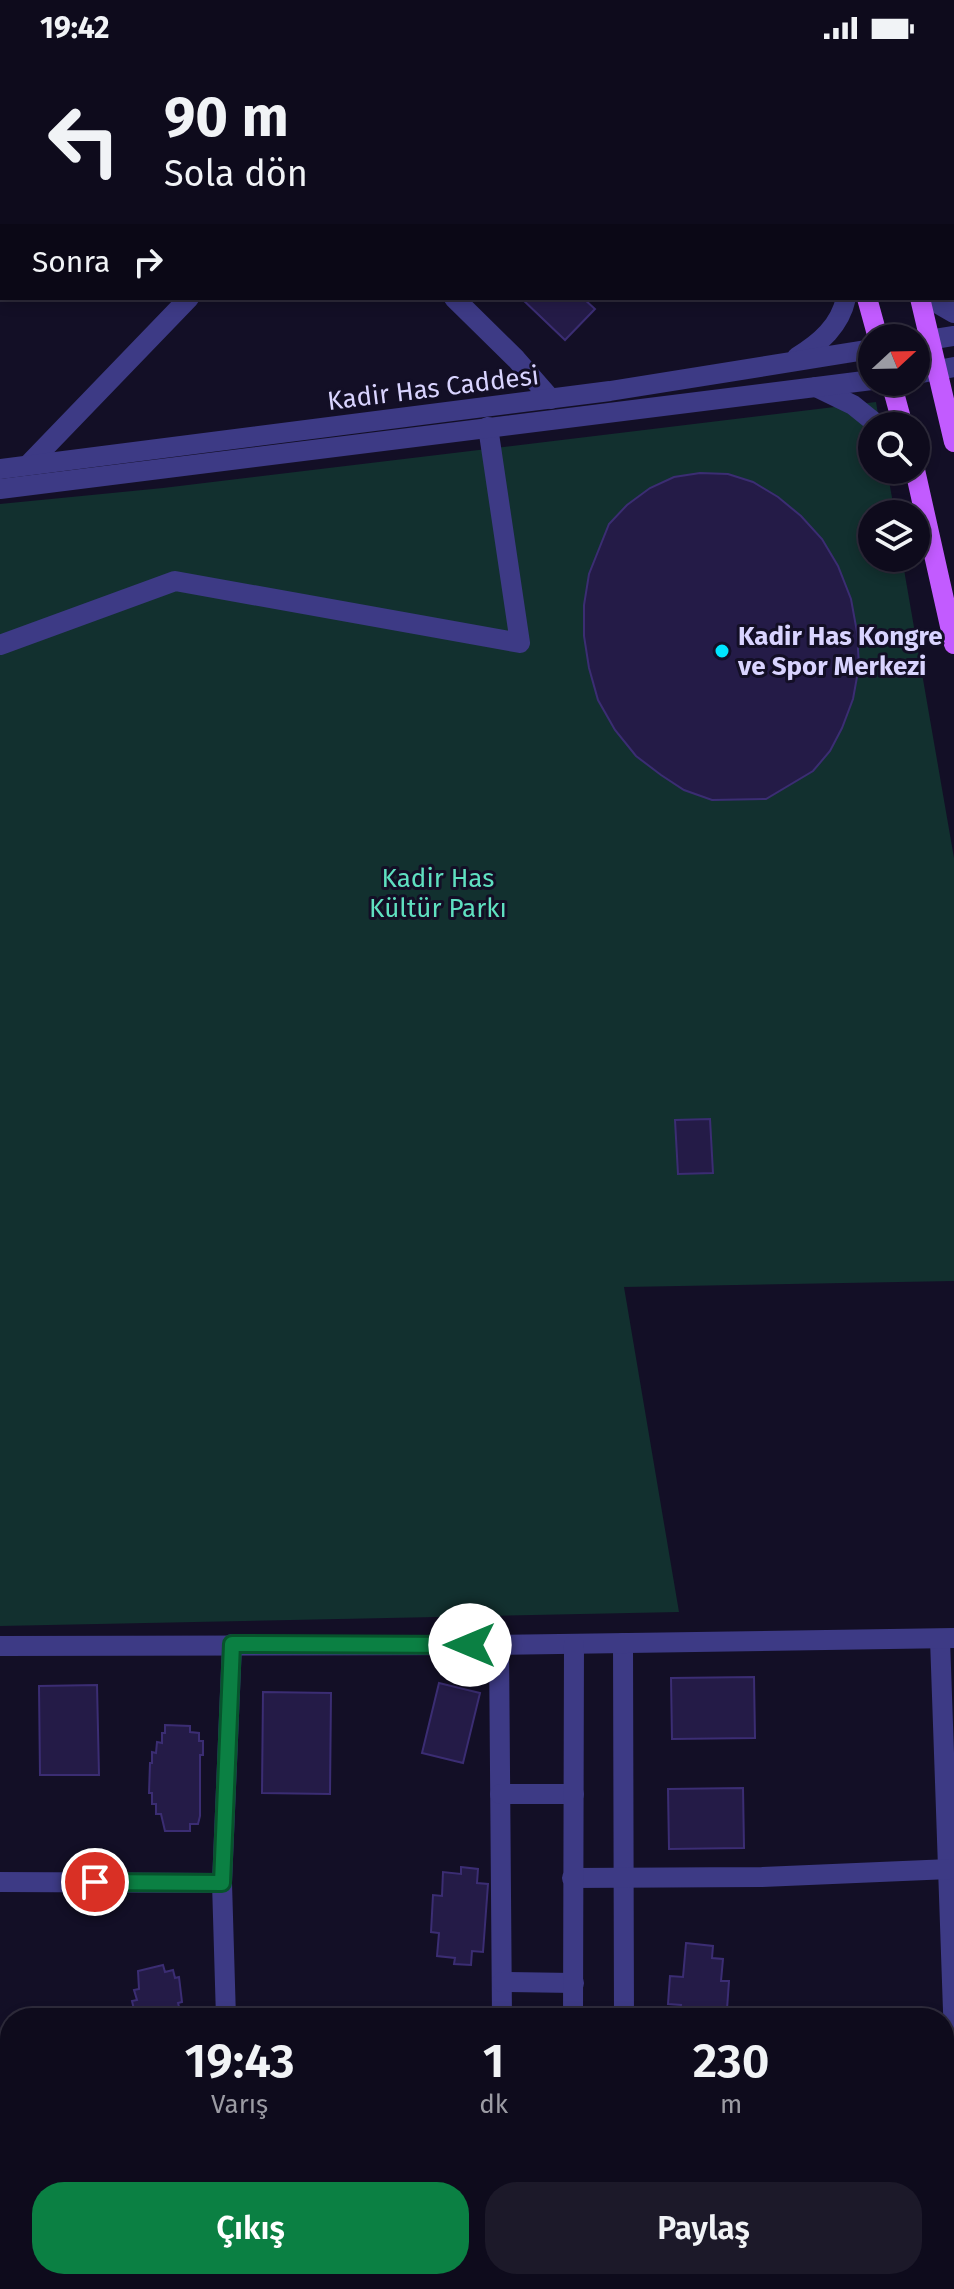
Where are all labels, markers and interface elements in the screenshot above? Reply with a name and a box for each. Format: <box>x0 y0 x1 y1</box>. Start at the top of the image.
text: 19:42 <box>40 10 110 46</box>
text: 90 m <box>164 84 289 151</box>
icon: left <box>32 88 136 192</box>
text: Sola dön <box>164 152 308 196</box>
icon: right <box>126 240 170 284</box>
text: Sonra <box>32 244 110 280</box>
north arrow <box>858 324 930 396</box>
map controls <box>858 324 930 572</box>
street label: Kadir Has Caddesi <box>326 360 541 417</box>
button: search <box>858 412 930 484</box>
button: layers <box>858 500 930 572</box>
place label: Kadir Has Kongre ve Spor Merkezi <box>737 621 943 682</box>
marker: Kadir Has Kongre ve Spor Merkezi <box>713 642 731 660</box>
park label: Kadir Has Kültür Parkı <box>369 863 507 924</box>
position arrow <box>428 1603 512 1687</box>
pin <box>61 1848 129 1916</box>
icon: arrive <box>73 1860 117 1904</box>
text: 19:43 <box>184 2032 295 2090</box>
text: 1 <box>483 2032 505 2090</box>
text: 230 <box>693 2032 770 2090</box>
text: Varış <box>211 2089 268 2120</box>
text: dk <box>479 2089 508 2120</box>
text: m <box>720 2089 742 2120</box>
button: Çıkış <box>32 2182 469 2274</box>
button: Paylaş <box>485 2182 922 2274</box>

